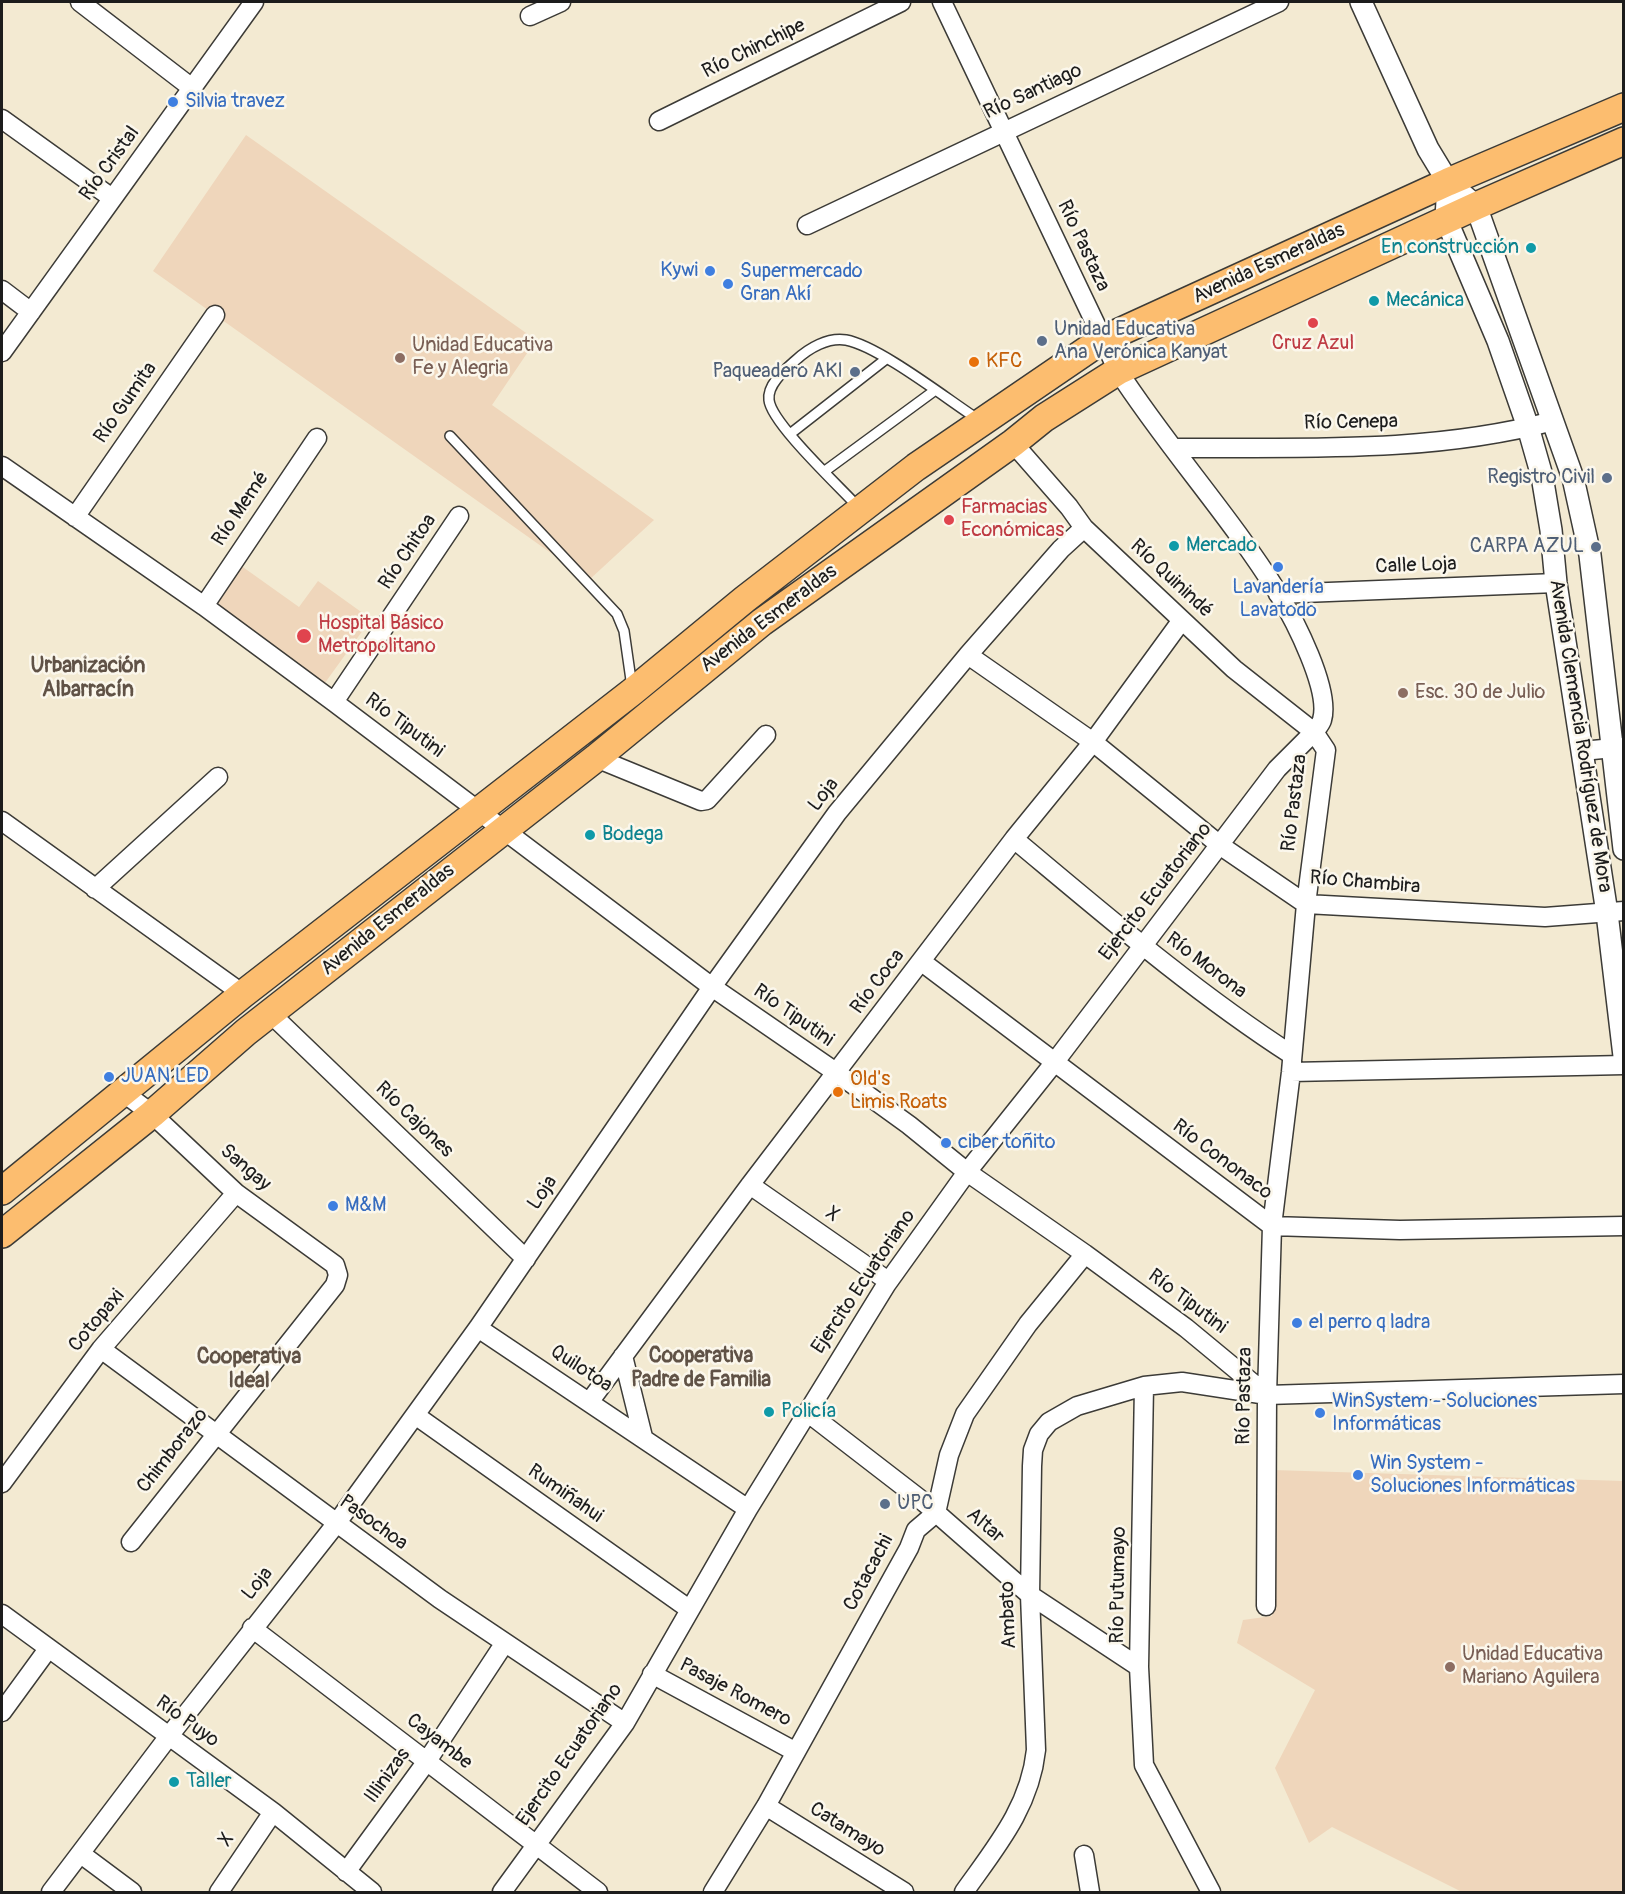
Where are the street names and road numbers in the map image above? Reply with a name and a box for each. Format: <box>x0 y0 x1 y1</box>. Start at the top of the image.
street label: Río Chinchipe <box>699 14 809 84</box>
street label: Río Santiago <box>980 59 1086 125</box>
street label: Río Cristal <box>75 122 145 206</box>
street label: Río Pastaza <box>1051 197 1115 295</box>
street label: Avenida Esmeraldas <box>1189 218 1349 310</box>
street label: Río Gumita <box>89 358 163 448</box>
street label: Río Cenepa <box>1304 410 1398 436</box>
street label: Río Memé <box>207 467 275 551</box>
street label: Río Chitoa <box>374 510 442 594</box>
street label: Río Quinindé <box>1125 535 1217 623</box>
street label: Calle Loja <box>1375 553 1457 579</box>
street label: Avenida Esmeraldas <box>696 560 842 678</box>
street label: Avenida Clemencia Rodríguez de Mora <box>1543 578 1617 894</box>
street label: Río Tiputini <box>360 689 448 763</box>
street label: Río Pastaza <box>1277 753 1313 853</box>
street label: Loja <box>803 773 845 817</box>
street label: Ejercito Ecuatoriano <box>1095 818 1217 966</box>
street label: Avenida Esmeraldas <box>316 859 460 981</box>
street label: Río Chambira <box>1309 866 1421 900</box>
street label: Río Morona <box>1161 928 1251 1004</box>
street label: Río Coca <box>846 945 910 1019</box>
street label: Río Tiputini <box>748 980 838 1052</box>
street label: Río Cajones <box>370 1077 458 1163</box>
street label: Río Cononaco <box>1167 1115 1277 1205</box>
street label: Sangay <box>215 1139 275 1197</box>
street label: Loja <box>523 1171 563 1215</box>
street label: X <box>820 1202 844 1228</box>
street label: Ejercito Ecuatoriano <box>807 1205 921 1359</box>
street label: Río Tiputini <box>1143 1265 1231 1339</box>
street label: Cotopaxi <box>64 1285 130 1357</box>
street label: Quilotoa <box>545 1340 617 1398</box>
street label: Río Pastaza <box>1232 1347 1258 1445</box>
street label: Chimborazo <box>132 1404 214 1498</box>
street label: Rumiñahui <box>523 1459 607 1529</box>
street label: Pasochoa <box>334 1490 412 1556</box>
street label: Altar <box>961 1503 1009 1549</box>
street label: Río Putumayo <box>1106 1526 1132 1644</box>
street label: Cotacachi <box>839 1531 899 1615</box>
street label: Loja <box>237 1562 279 1606</box>
street label: Ambato <box>996 1581 1022 1649</box>
street label: Pasaje Romero <box>675 1653 795 1733</box>
street label: Ejercito Ecuatoriano <box>512 1679 628 1831</box>
street label: Río Puyo <box>151 1691 223 1753</box>
street label: Cayambe <box>401 1709 477 1775</box>
street label: Illinizas <box>360 1744 416 1808</box>
street label: Catamayo <box>805 1797 889 1863</box>
street label: X <box>214 1829 240 1851</box>

